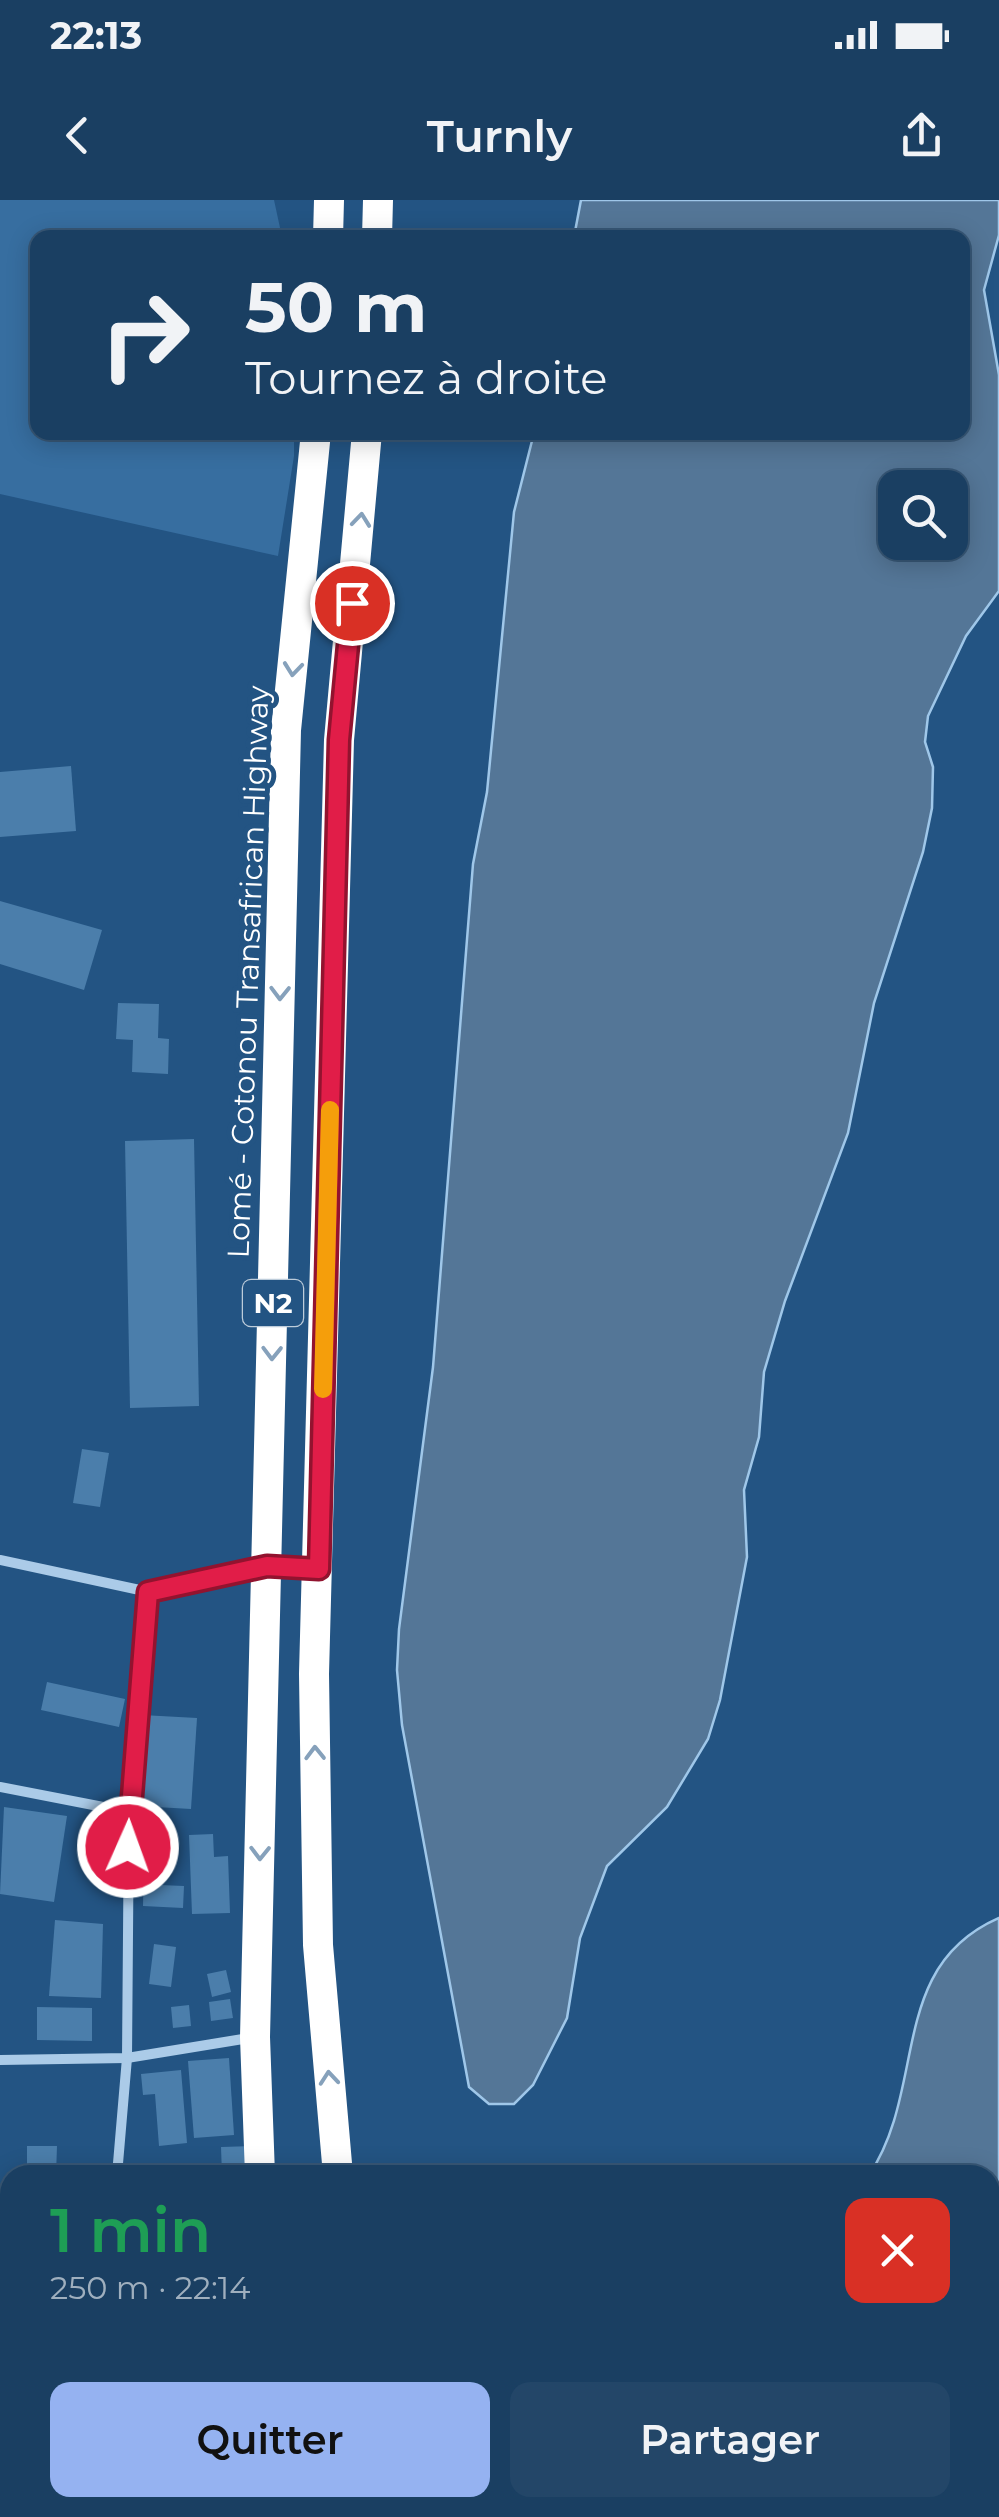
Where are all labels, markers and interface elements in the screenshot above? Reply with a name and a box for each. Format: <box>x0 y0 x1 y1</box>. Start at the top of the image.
text: 22:13 <box>50 12 142 59</box>
icon: back <box>50 108 105 163</box>
text: Turnly <box>427 108 572 163</box>
icon: share <box>894 108 949 163</box>
text: 50 m <box>245 264 427 350</box>
icon: right <box>80 270 210 400</box>
text: Tournez à droite <box>245 350 608 405</box>
map controls <box>878 470 968 560</box>
button: search <box>878 470 968 560</box>
one-way arrow <box>349 511 371 527</box>
pin <box>310 561 395 646</box>
icon: arrive <box>325 576 380 631</box>
one-way arrow <box>283 661 304 677</box>
street label: Lomé - Cotonou Transafrican Highway <box>220 684 277 1259</box>
one-way arrow <box>270 986 291 1002</box>
road number: N2 <box>243 1280 303 1326</box>
one-way arrow <box>261 1346 283 1362</box>
one-way arrow <box>305 1745 326 1761</box>
position arrow <box>76 1795 180 1899</box>
one-way arrow <box>249 1846 270 1862</box>
one-way arrow <box>319 2069 341 2085</box>
text: 1 min <box>50 2194 211 2267</box>
button: close <box>845 2198 950 2303</box>
text: 250 m · 22:14 <box>50 2268 250 2307</box>
button: Quitter <box>50 2382 490 2497</box>
button: Partager <box>510 2382 950 2497</box>

